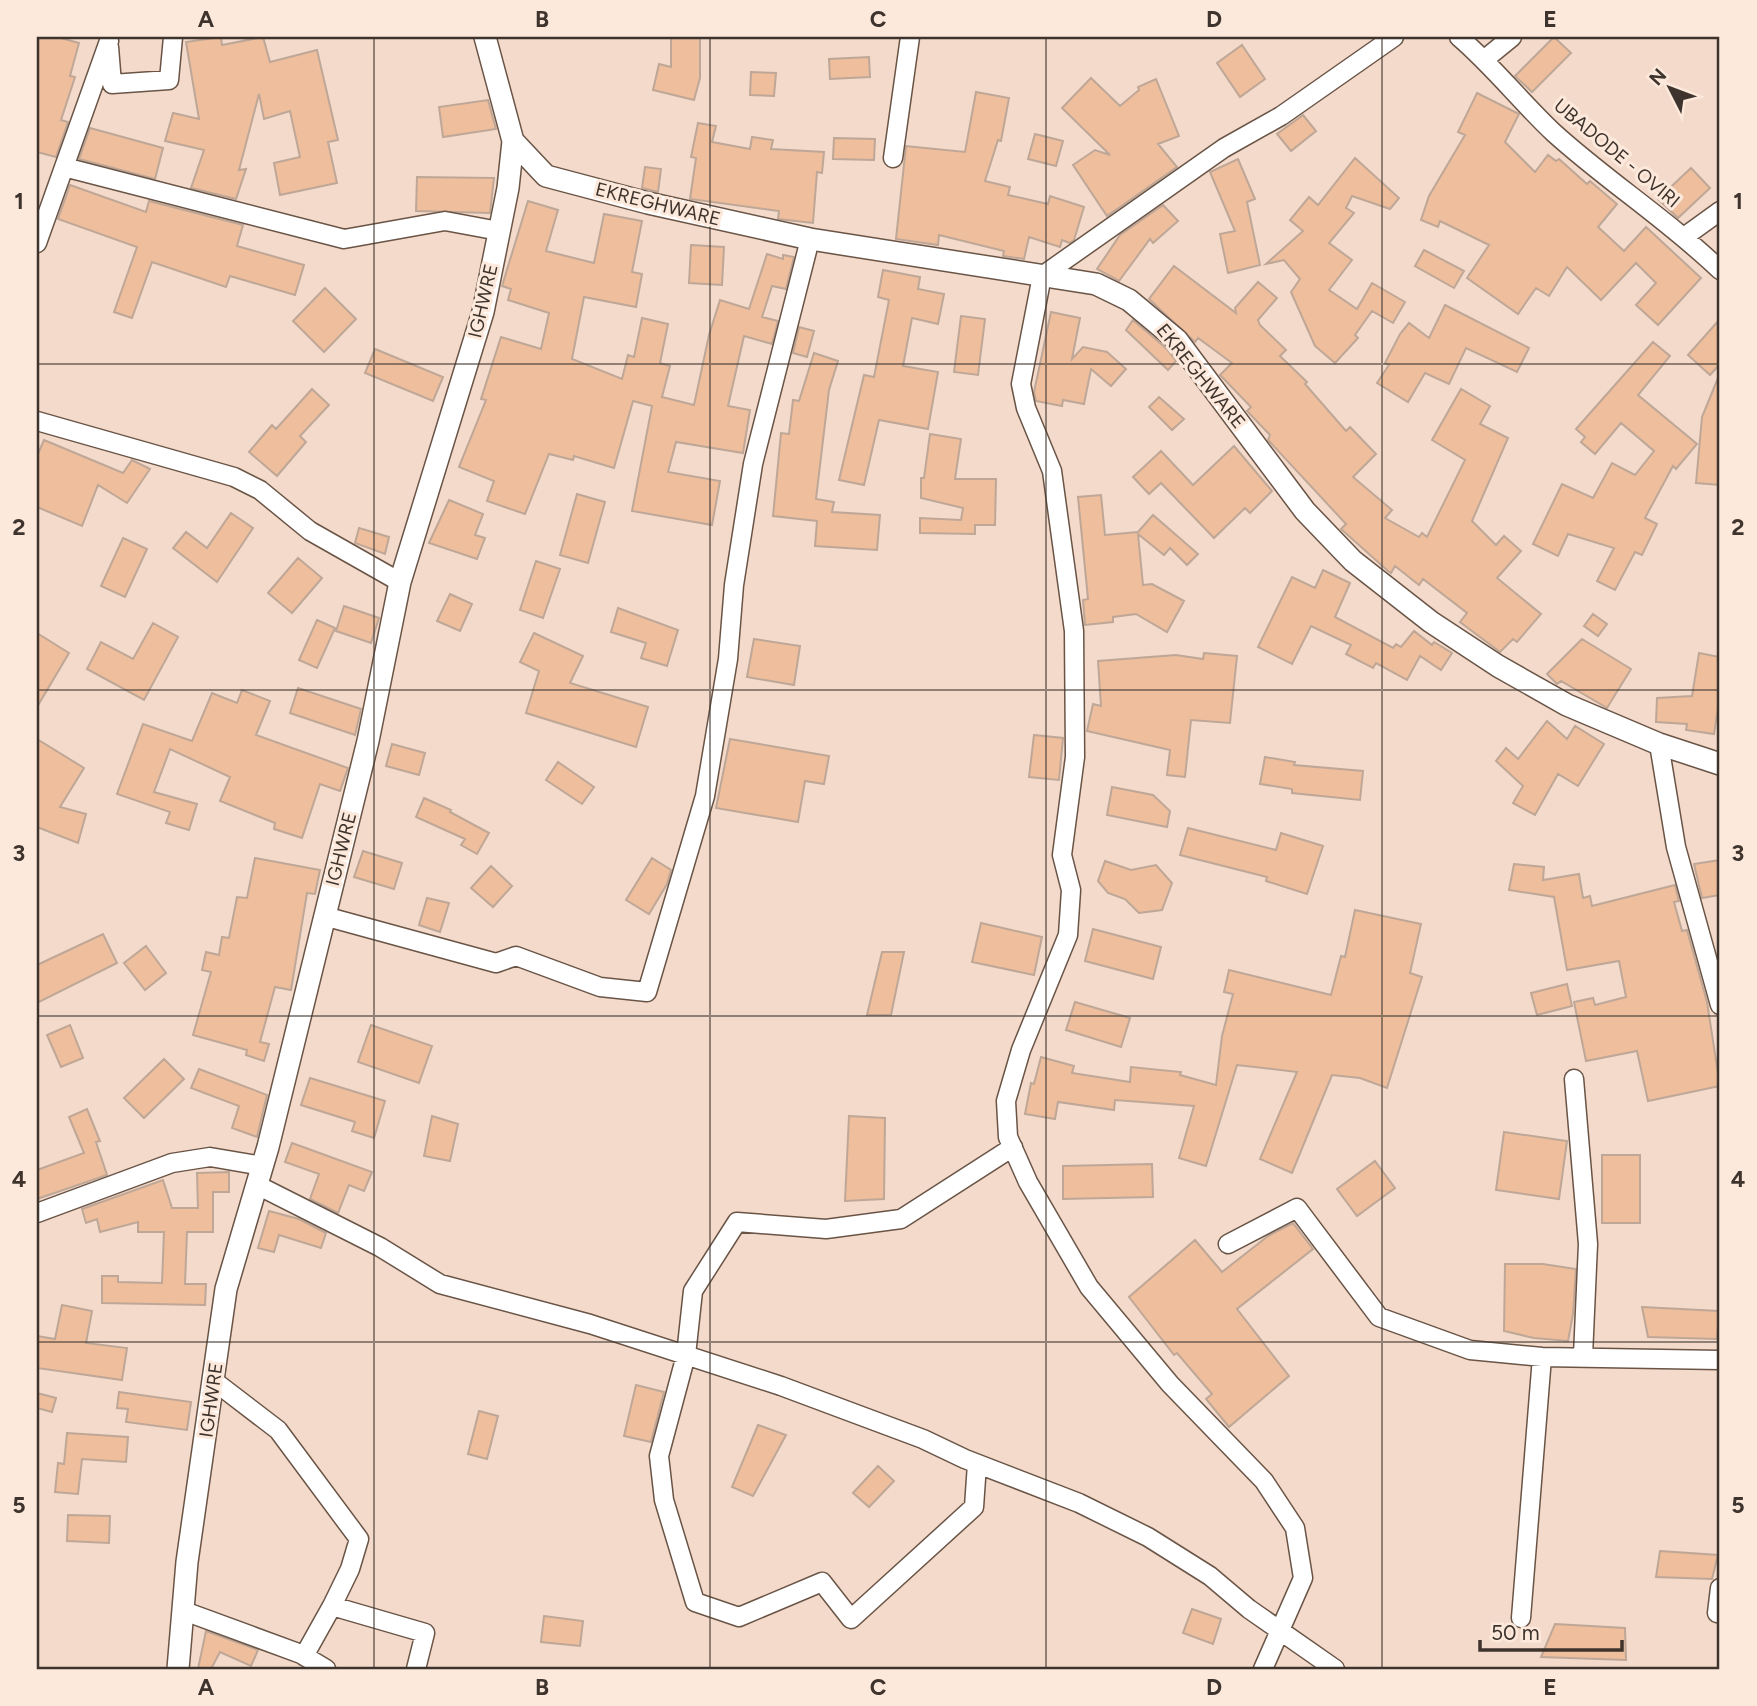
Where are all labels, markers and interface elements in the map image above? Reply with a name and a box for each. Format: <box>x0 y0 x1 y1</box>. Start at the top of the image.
text: A <box>198 5 215 33</box>
text: B <box>535 5 549 33</box>
text: C <box>870 5 887 33</box>
text: D <box>1206 5 1222 33</box>
text: E <box>1543 5 1557 33</box>
north arrow <box>1634 52 1704 122</box>
text: N <box>1644 64 1671 90</box>
street label: UBADODE - OVIRI <box>1549 94 1685 212</box>
street label: EKREGHWARE <box>593 177 723 231</box>
text: 1 <box>14 187 24 215</box>
text: 1 <box>1733 187 1743 215</box>
street label: IGHWRE <box>463 262 503 340</box>
street label: EKREGHWARE <box>1152 319 1250 433</box>
text: 2 <box>12 513 26 541</box>
text: 2 <box>1731 513 1745 541</box>
street label: IGHWRE <box>321 810 361 888</box>
text: 3 <box>13 839 25 867</box>
text: 3 <box>1732 839 1744 867</box>
text: 4 <box>12 1165 26 1193</box>
text: 4 <box>1731 1165 1745 1193</box>
street label: IGHWRE <box>194 1361 228 1439</box>
text: 5 <box>12 1491 26 1519</box>
text: 5 <box>1731 1491 1745 1519</box>
scale bar <box>1480 1608 1622 1652</box>
text: 50 m <box>1491 1620 1540 1645</box>
text: A <box>198 1673 215 1701</box>
text: B <box>535 1673 549 1701</box>
text: C <box>870 1673 887 1701</box>
text: D <box>1206 1673 1222 1701</box>
text: E <box>1543 1673 1557 1701</box>

